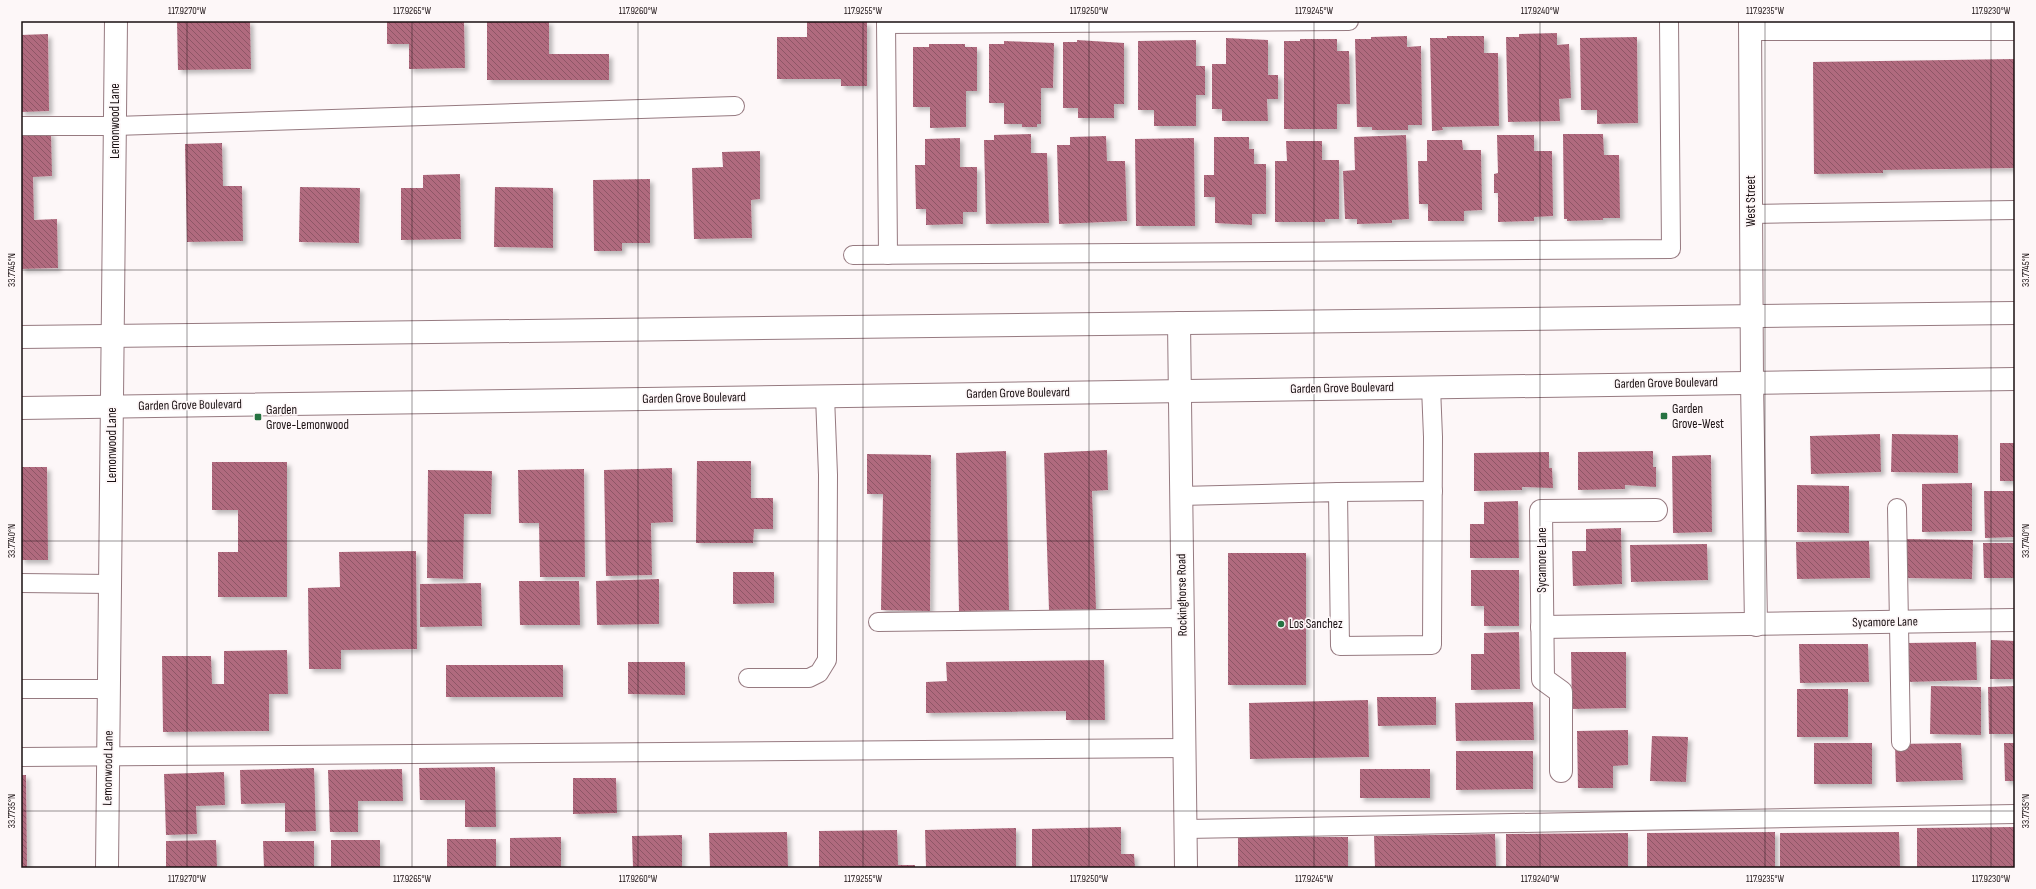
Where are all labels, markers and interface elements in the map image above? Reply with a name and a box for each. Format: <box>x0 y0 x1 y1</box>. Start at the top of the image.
text: 117.9270°W <box>168 5 207 17</box>
text: 117.9265°W <box>393 5 432 17</box>
text: 117.9260°W <box>619 5 658 17</box>
text: 117.9255°W <box>844 5 882 17</box>
text: 117.9250°W <box>1070 5 1109 17</box>
text: 117.9245°W <box>1295 5 1333 17</box>
text: 117.9240°W <box>1521 5 1560 17</box>
text: 117.9235°W <box>1746 5 1784 17</box>
text: 117.9230°W <box>1972 5 2011 17</box>
street label: Lemonwood Lane <box>107 83 123 159</box>
street label: West Street <box>1743 175 1759 227</box>
text: 33.7745°N <box>6 253 18 287</box>
text: 33.7745°N <box>2020 253 2032 287</box>
street label: Garden Grove Boulevard <box>1614 374 1718 392</box>
street label: Garden Grove Boulevard <box>1290 379 1394 397</box>
street label: Garden Grove Boulevard <box>966 384 1070 402</box>
street label: Garden Grove Boulevard <box>642 389 746 407</box>
street label: Garden Grove Boulevard <box>138 396 242 414</box>
place label: Garden Grove-West <box>1672 401 1724 432</box>
place label: Garden Grove-Lemonwood <box>266 402 349 433</box>
street label: Lemonwood Lane <box>104 407 120 483</box>
marker: Garden Grove-West <box>1659 411 1669 421</box>
marker: Garden Grove-Lemonwood <box>253 412 263 422</box>
text: 33.7740°N <box>6 524 18 558</box>
text: 33.7740°N <box>2020 524 2032 558</box>
street label: Sycamore Lane <box>1534 527 1550 593</box>
street label: Rockinghorse Road <box>1173 554 1191 636</box>
street label: Sycamore Lane <box>1852 613 1918 631</box>
place label: Los Sanchez <box>1289 616 1343 632</box>
marker: Los Sanchez <box>1276 619 1286 629</box>
street label: Lemonwood Lane <box>99 730 117 806</box>
text: 33.7735°N <box>6 794 18 828</box>
text: 33.7735°N <box>2020 794 2032 828</box>
text: 117.9270°W <box>168 873 207 885</box>
text: 117.9265°W <box>393 873 432 885</box>
text: 117.9260°W <box>619 873 658 885</box>
text: 117.9255°W <box>844 873 882 885</box>
text: 117.9250°W <box>1070 873 1109 885</box>
text: 117.9245°W <box>1295 873 1333 885</box>
text: 117.9240°W <box>1521 873 1560 885</box>
text: 117.9235°W <box>1746 873 1784 885</box>
text: 117.9230°W <box>1972 873 2011 885</box>

